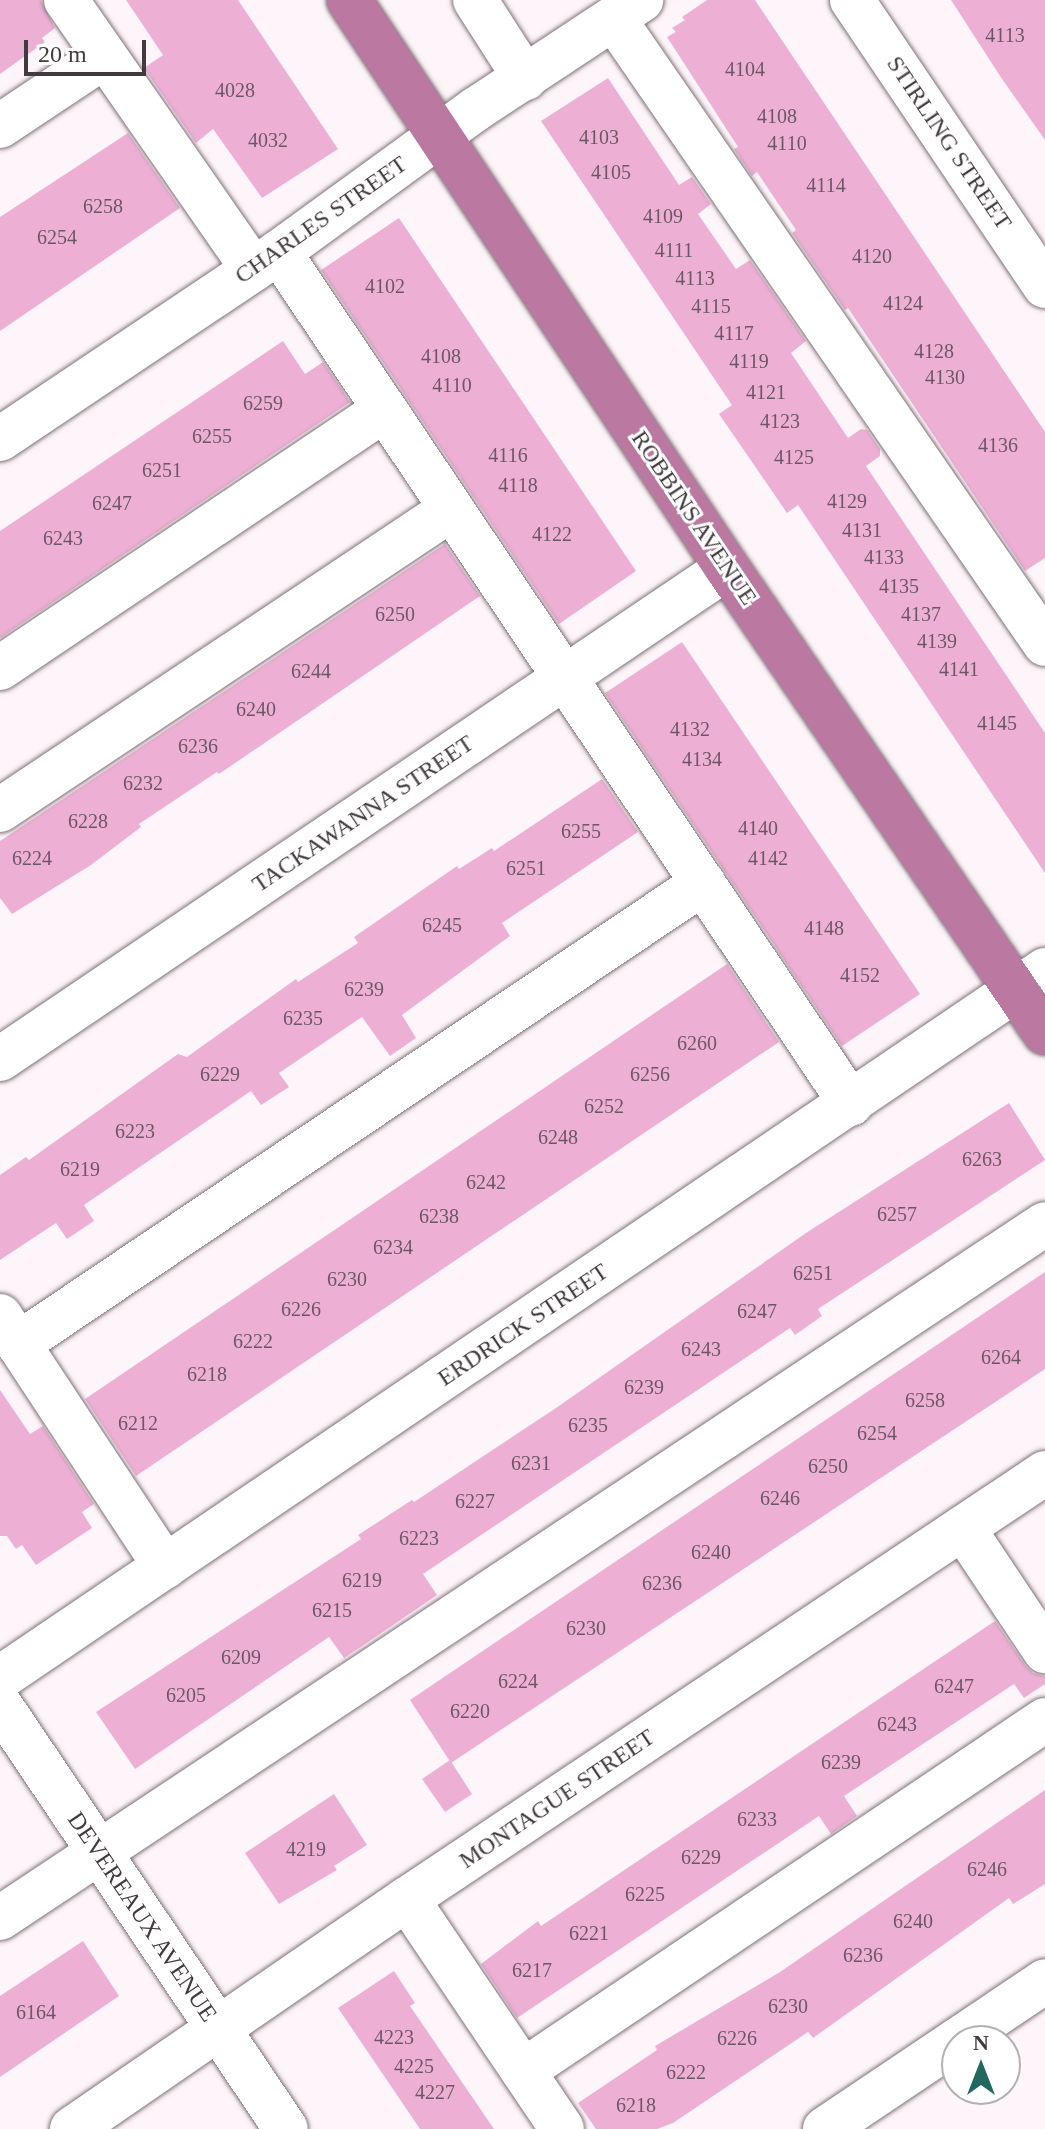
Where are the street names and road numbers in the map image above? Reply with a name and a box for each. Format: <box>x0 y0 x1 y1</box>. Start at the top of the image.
street label: STIRLING STREET <box>880 51 1018 235</box>
street label: CHARLES STREET <box>229 150 413 290</box>
street label: ROBBINS AVENUE <box>625 425 763 611</box>
street label: TACKAWANNA STREET <box>246 729 480 899</box>
street label: ERDRICK STREET <box>432 1257 614 1393</box>
street label: MONTAGUE STREET <box>454 1723 660 1875</box>
street label: DEVEREAUX AVENUE <box>61 1806 223 2028</box>

